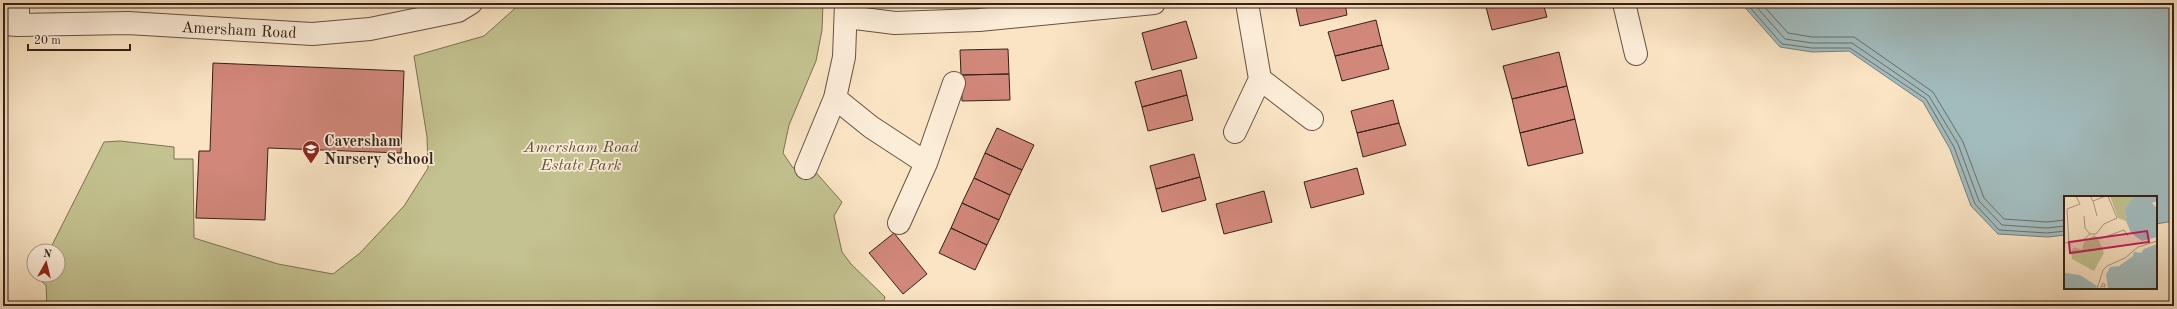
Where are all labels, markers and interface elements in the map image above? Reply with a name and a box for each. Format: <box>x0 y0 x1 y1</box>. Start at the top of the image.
street label: Amersham Road <box>181 20 297 42</box>
scale bar <box>28 26 130 52</box>
text: 20 m <box>34 35 61 47</box>
place label: Caversham Nursery School <box>324 134 434 168</box>
school or university icon: Caversham Nursery School <box>301 139 321 164</box>
park label: Amersham Road Estate Park <box>523 140 639 174</box>
inset map <box>2064 196 2157 289</box>
north arrow <box>26 243 66 283</box>
text: N <box>42 249 53 261</box>

